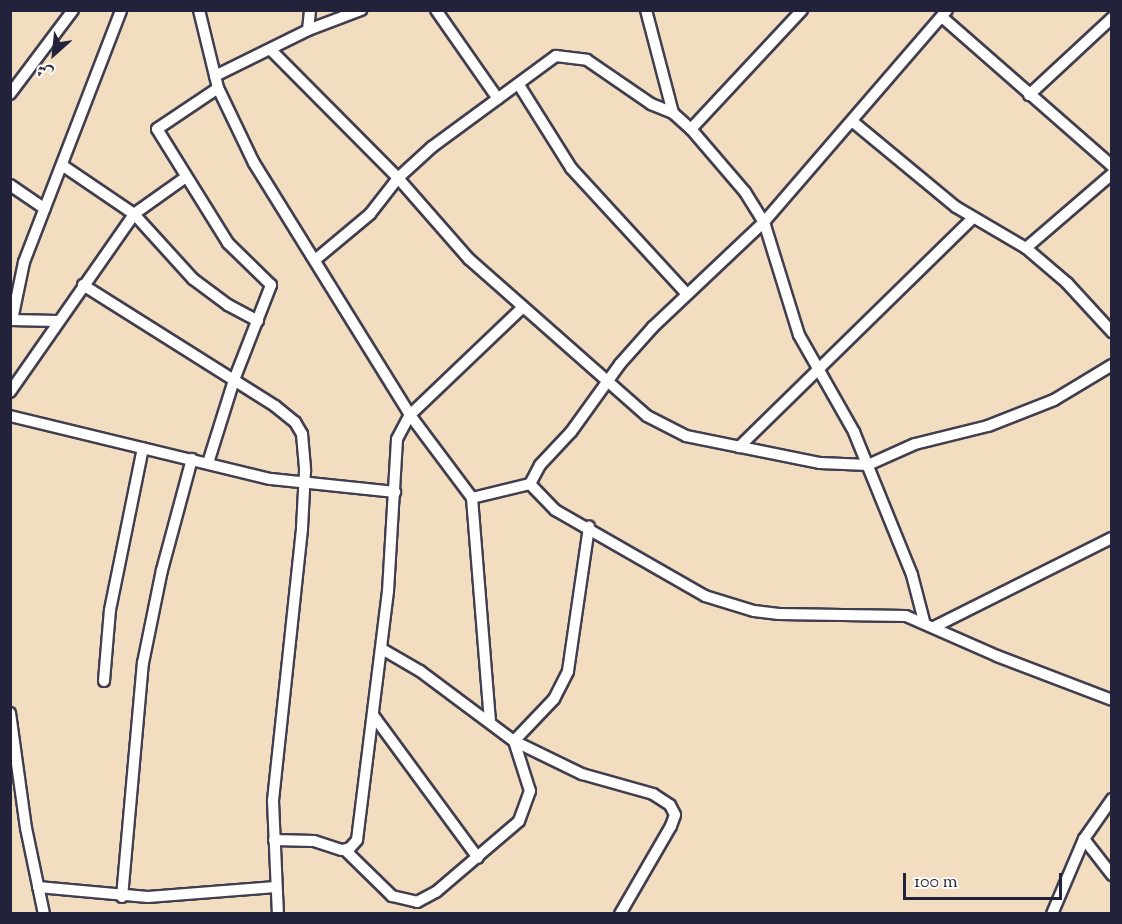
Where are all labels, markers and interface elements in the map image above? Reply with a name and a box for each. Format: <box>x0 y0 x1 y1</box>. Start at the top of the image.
north arrow <box>24 24 84 84</box>
text: ش <box>33 57 58 84</box>
scale bar <box>906 861 1065 899</box>
text: 100 m <box>914 870 958 896</box>

